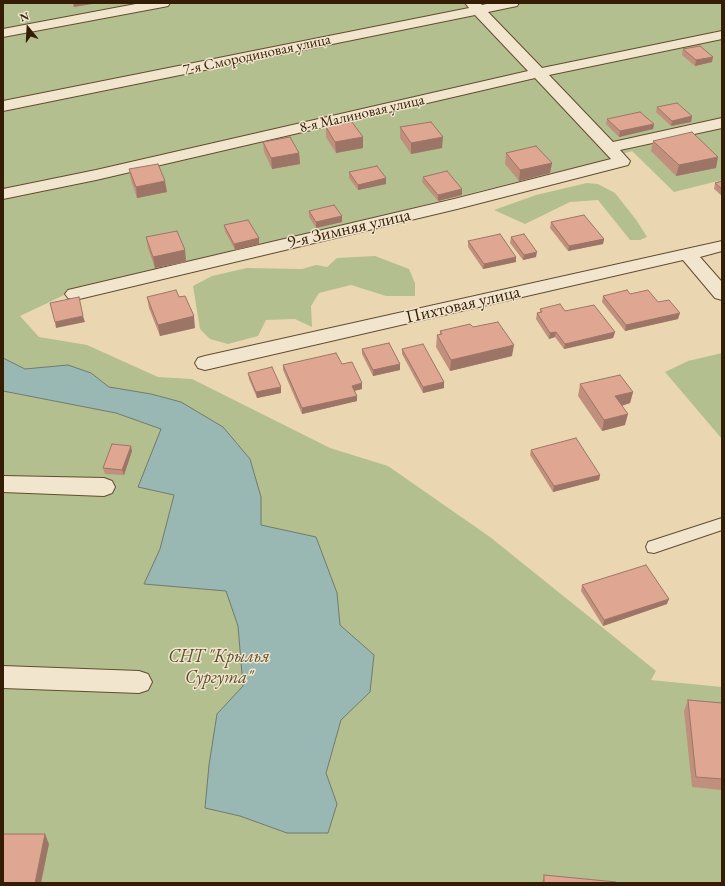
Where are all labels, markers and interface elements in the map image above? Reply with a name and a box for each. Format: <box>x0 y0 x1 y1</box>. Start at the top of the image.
north arrow <box>8 8 48 48</box>
text: N <box>18 9 31 25</box>
street label: 7-я Смородиновая улица <box>182 31 332 79</box>
street label: 8-я Малиновая улица <box>298 91 426 137</box>
street label: 9-я Зимняя улица <box>285 204 413 254</box>
street label: Пихтовая улица <box>404 281 522 329</box>
park label: CНТ "Крылья Сургута" <box>168 646 270 688</box>

